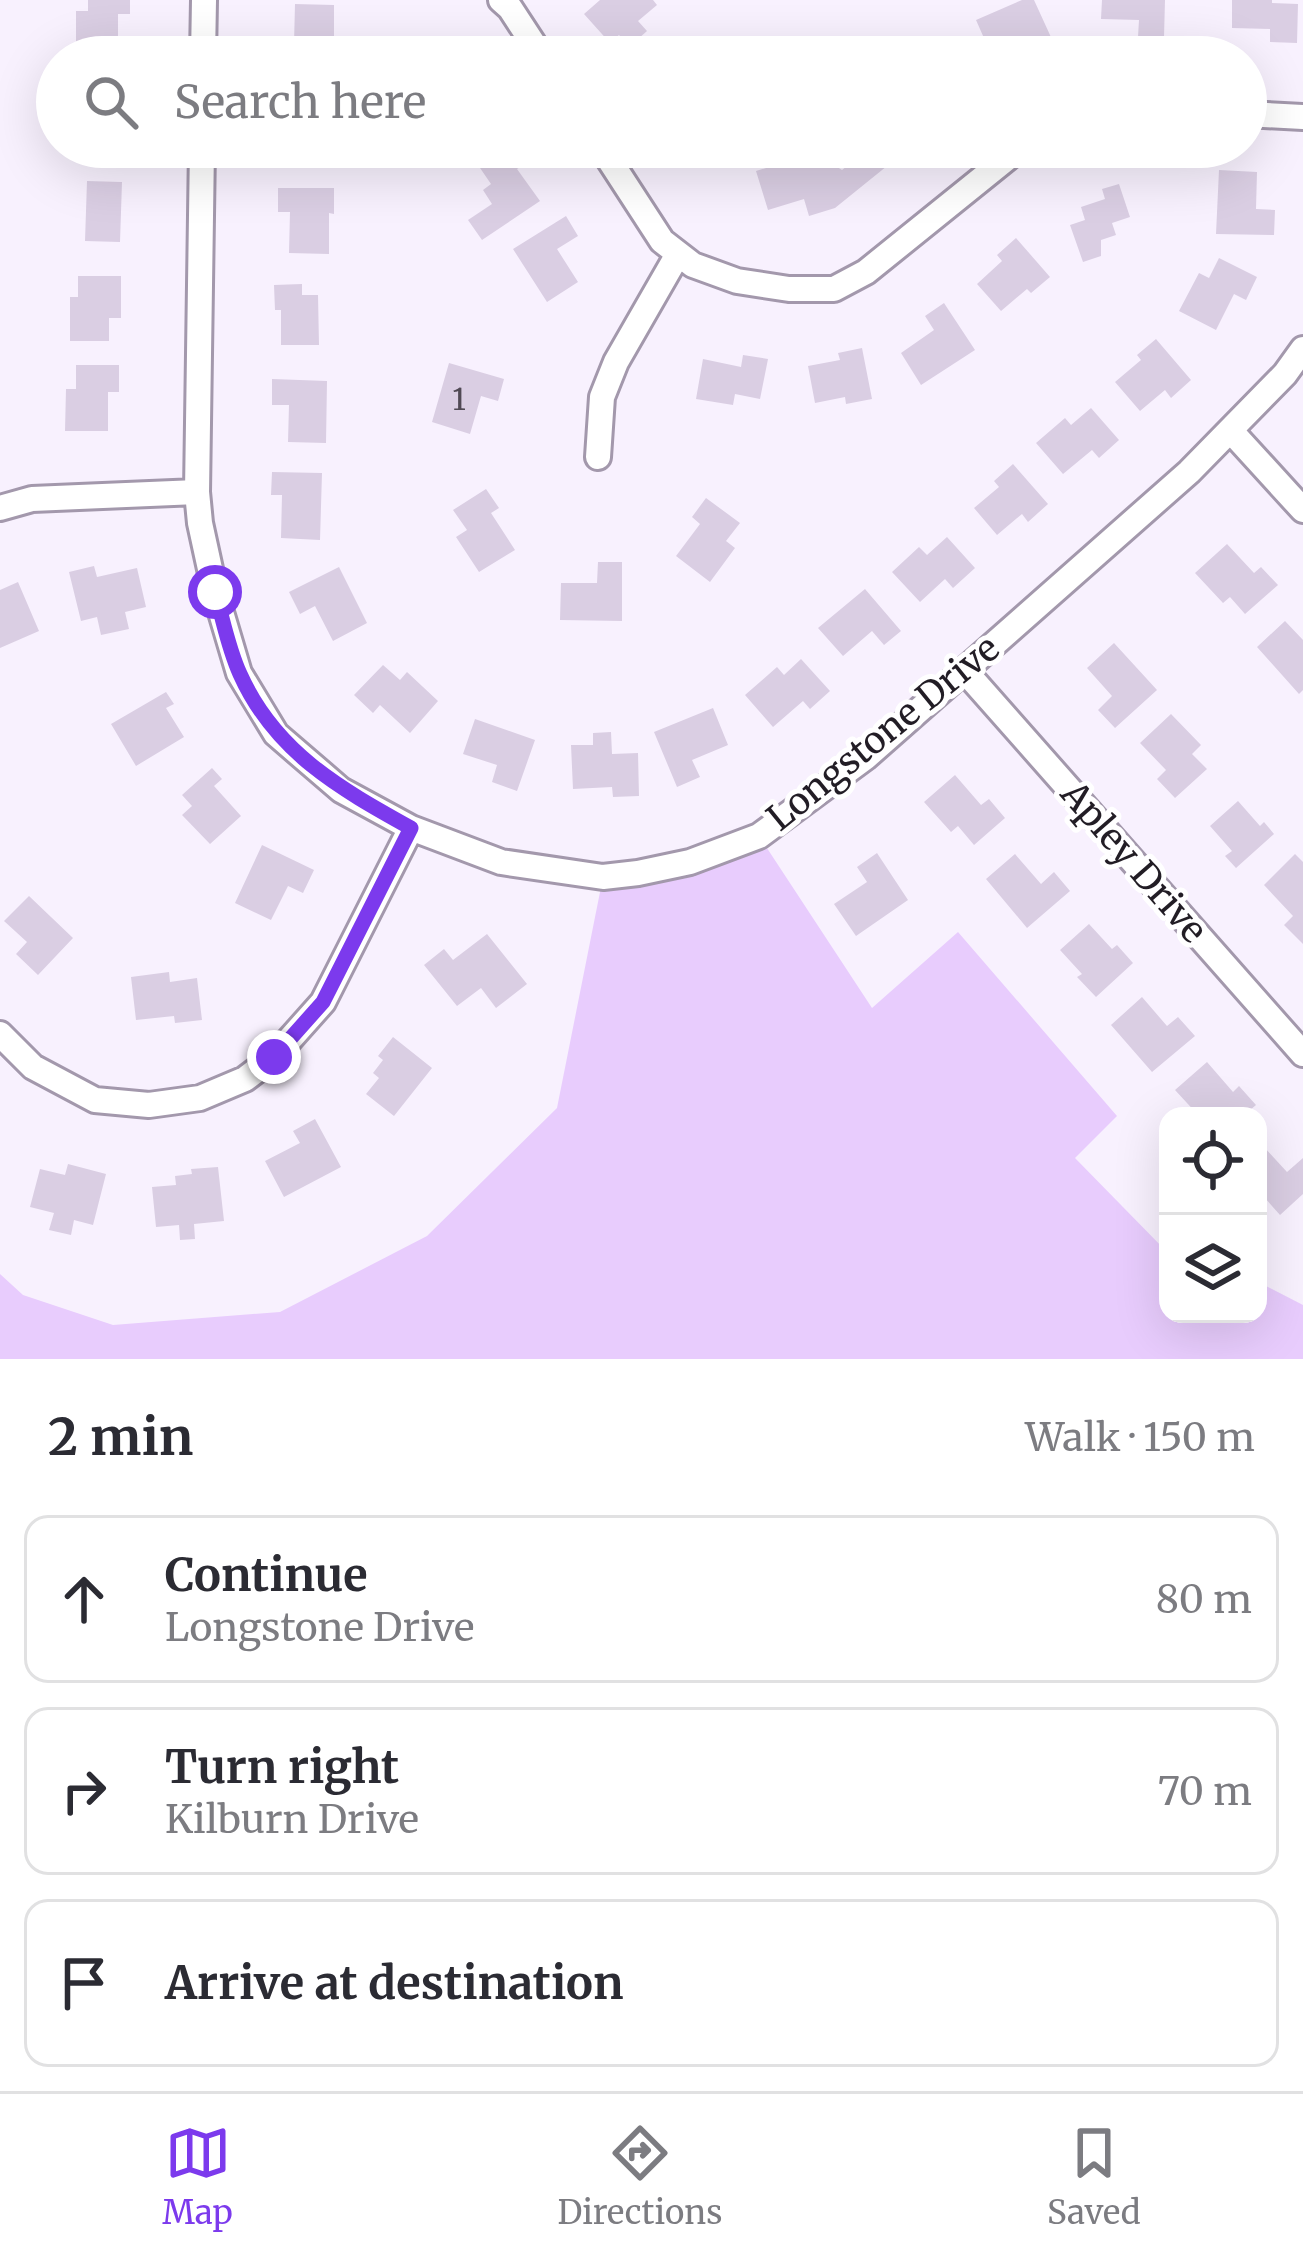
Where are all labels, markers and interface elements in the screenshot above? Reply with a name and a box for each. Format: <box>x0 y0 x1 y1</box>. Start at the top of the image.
search box <box>36 36 1267 168</box>
icon: search <box>78 69 144 135</box>
text: Search here <box>174 74 426 130</box>
house number: 1 <box>452 380 466 418</box>
route start <box>188 565 242 619</box>
street label: Longstone Drive <box>758 626 1008 840</box>
street label: Apley Drive <box>1051 771 1216 952</box>
route end <box>247 1030 301 1084</box>
map controls <box>1159 1107 1267 1323</box>
button: locate <box>1159 1107 1267 1215</box>
button: layers <box>1159 1215 1267 1323</box>
text: 2 min <box>48 1405 193 1469</box>
text: Walk · 150 m <box>1025 1413 1255 1462</box>
text: Continue <box>165 1547 367 1603</box>
icon: ahead <box>51 1566 117 1632</box>
text: 80 m <box>1156 1575 1252 1624</box>
text: Longstone Drive <box>165 1603 474 1652</box>
text: Turn right <box>165 1739 399 1795</box>
icon: right <box>51 1758 117 1824</box>
text: 70 m <box>1158 1767 1252 1816</box>
text: Kilburn Drive <box>165 1795 419 1844</box>
icon: arrive <box>51 1950 117 2016</box>
text: Arrive at destination <box>165 1955 623 2011</box>
tab: Map <box>162 2120 233 2233</box>
tab: Directions <box>557 2120 722 2233</box>
tab: Saved <box>1047 2120 1141 2233</box>

